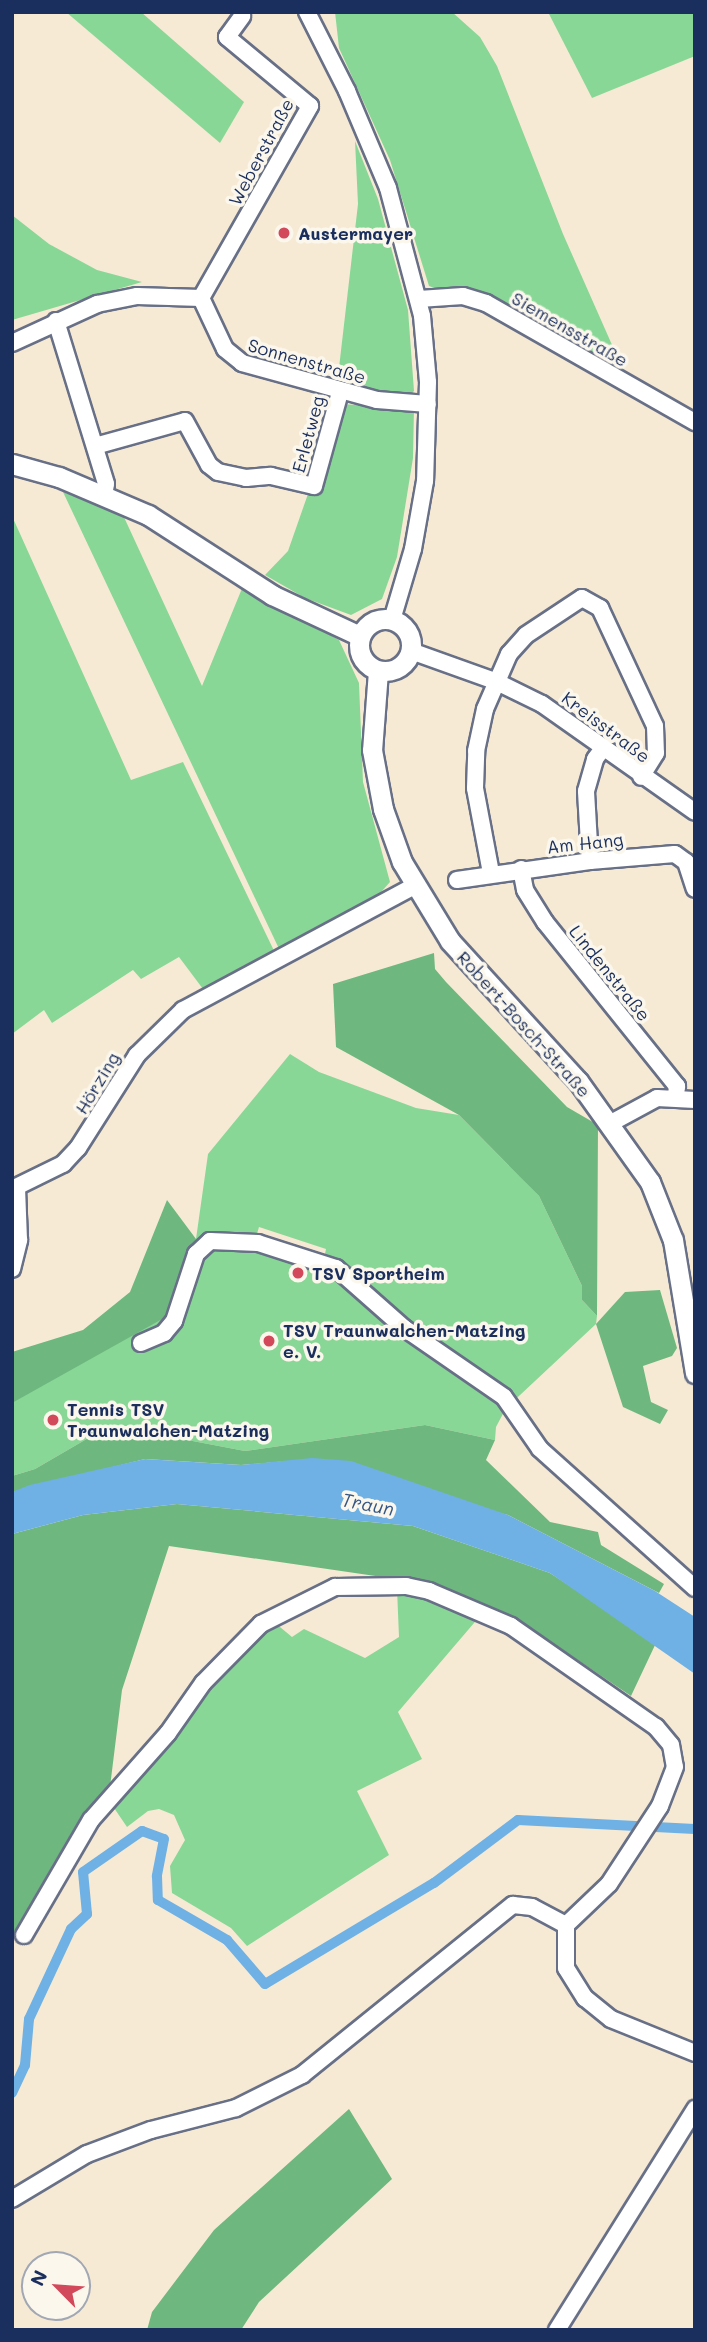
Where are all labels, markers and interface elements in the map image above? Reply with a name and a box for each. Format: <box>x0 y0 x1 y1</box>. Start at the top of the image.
street label: Weberstraße <box>224 95 298 209</box>
place label: Austermayer <box>298 222 413 244</box>
marker: Austermayer <box>276 225 292 241</box>
street label: Siemensstraße <box>508 287 632 371</box>
street label: Sonnenstraße <box>246 334 368 388</box>
street label: Erletweg <box>287 393 329 475</box>
street label: Kreisstraße <box>558 687 654 767</box>
street label: Am Hang <box>546 828 624 858</box>
street label: Lindenstraße <box>565 921 655 1025</box>
street label: Robert-Bosch-Straße <box>453 946 595 1102</box>
street label: Hörzing <box>70 1048 124 1118</box>
place label: TSV Sportheim <box>312 1262 445 1284</box>
marker: TSV Sportheim <box>290 1265 306 1281</box>
place label: TSV Traunwalchen-Matzing e. V. <box>283 1320 526 1362</box>
marker: TSV Traunwalchen-Matzing e. V. <box>261 1333 277 1349</box>
place label: Tennis TSV Traunwalchen-Matzing <box>67 1399 269 1442</box>
marker: Tennis TSV Traunwalchen-Matzing <box>45 1412 61 1428</box>
water label: Traun <box>340 1488 396 1520</box>
north arrow <box>21 2251 91 2321</box>
text: N <box>24 2266 53 2290</box>

